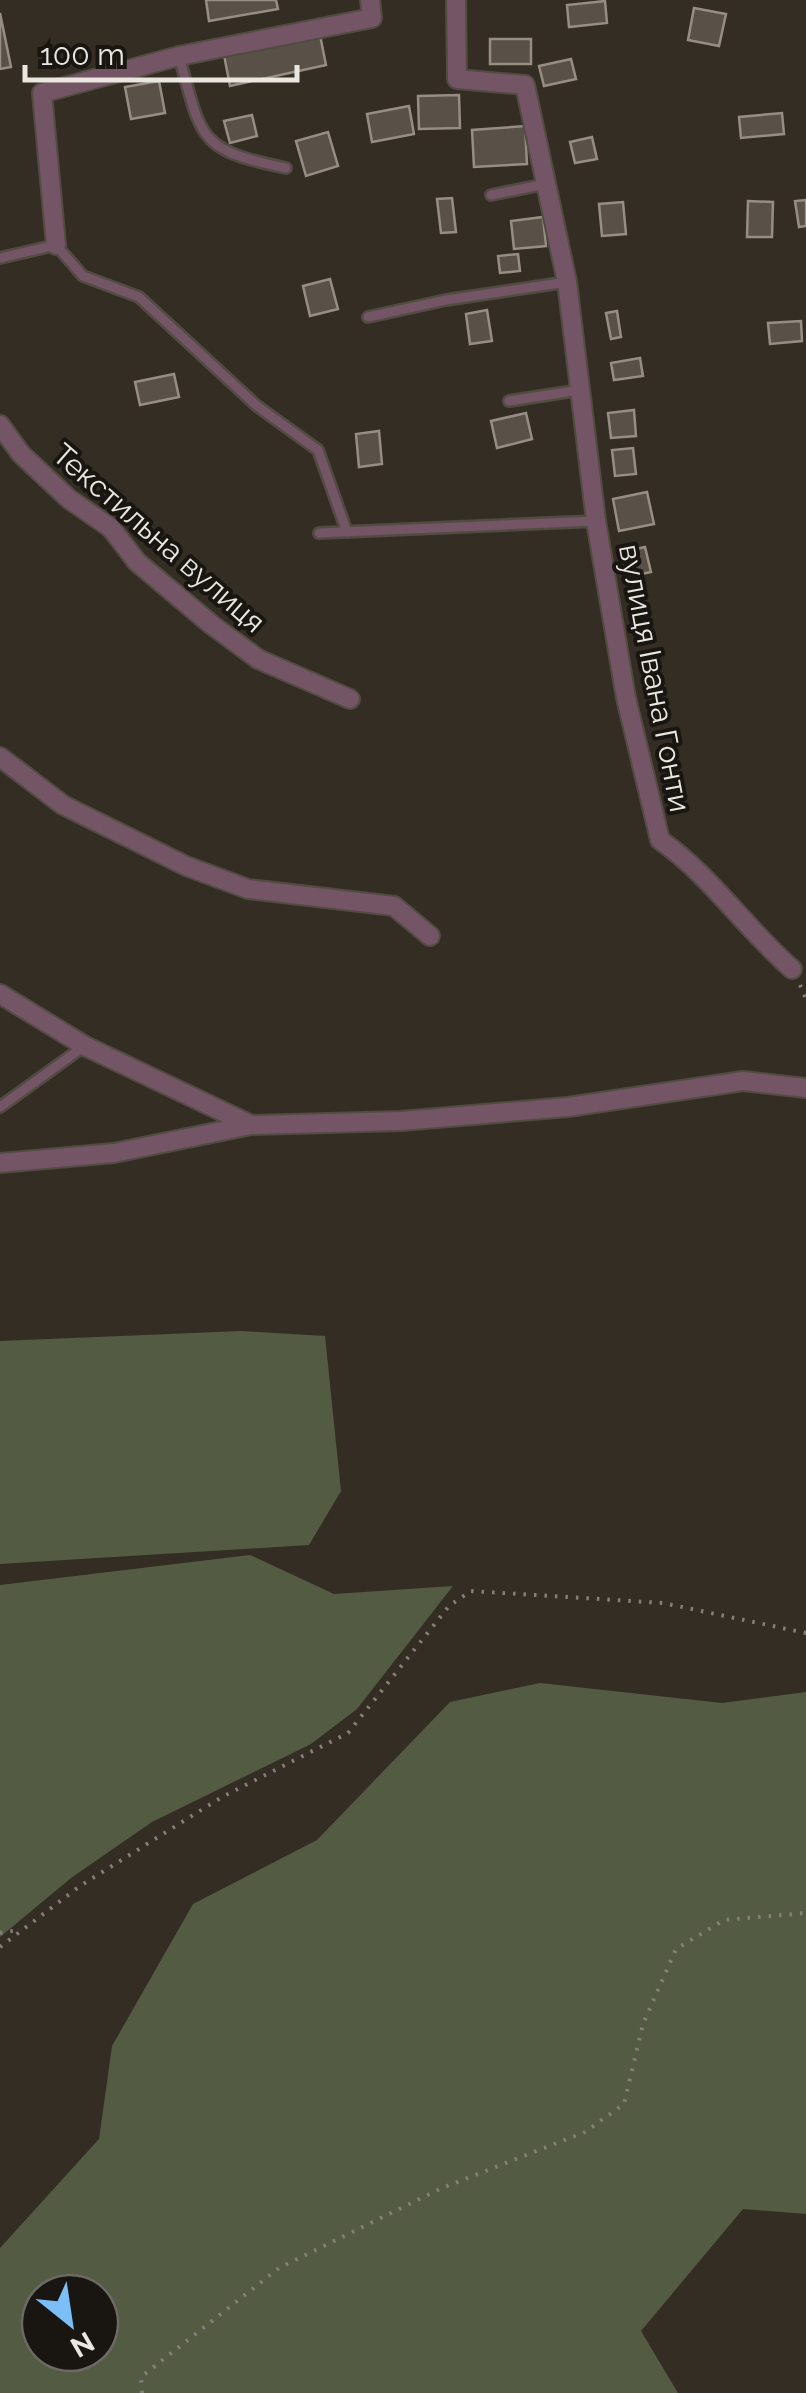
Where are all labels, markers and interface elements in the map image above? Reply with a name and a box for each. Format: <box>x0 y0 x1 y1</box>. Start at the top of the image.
scale bar <box>25 20 298 82</box>
text: 100 m <box>40 37 125 72</box>
street label: Текстильна вулиця <box>46 436 272 640</box>
street label: вулиця Івана Гонти <box>612 541 698 815</box>
north arrow <box>20 2273 120 2373</box>
text: N <box>65 2325 100 2364</box>

